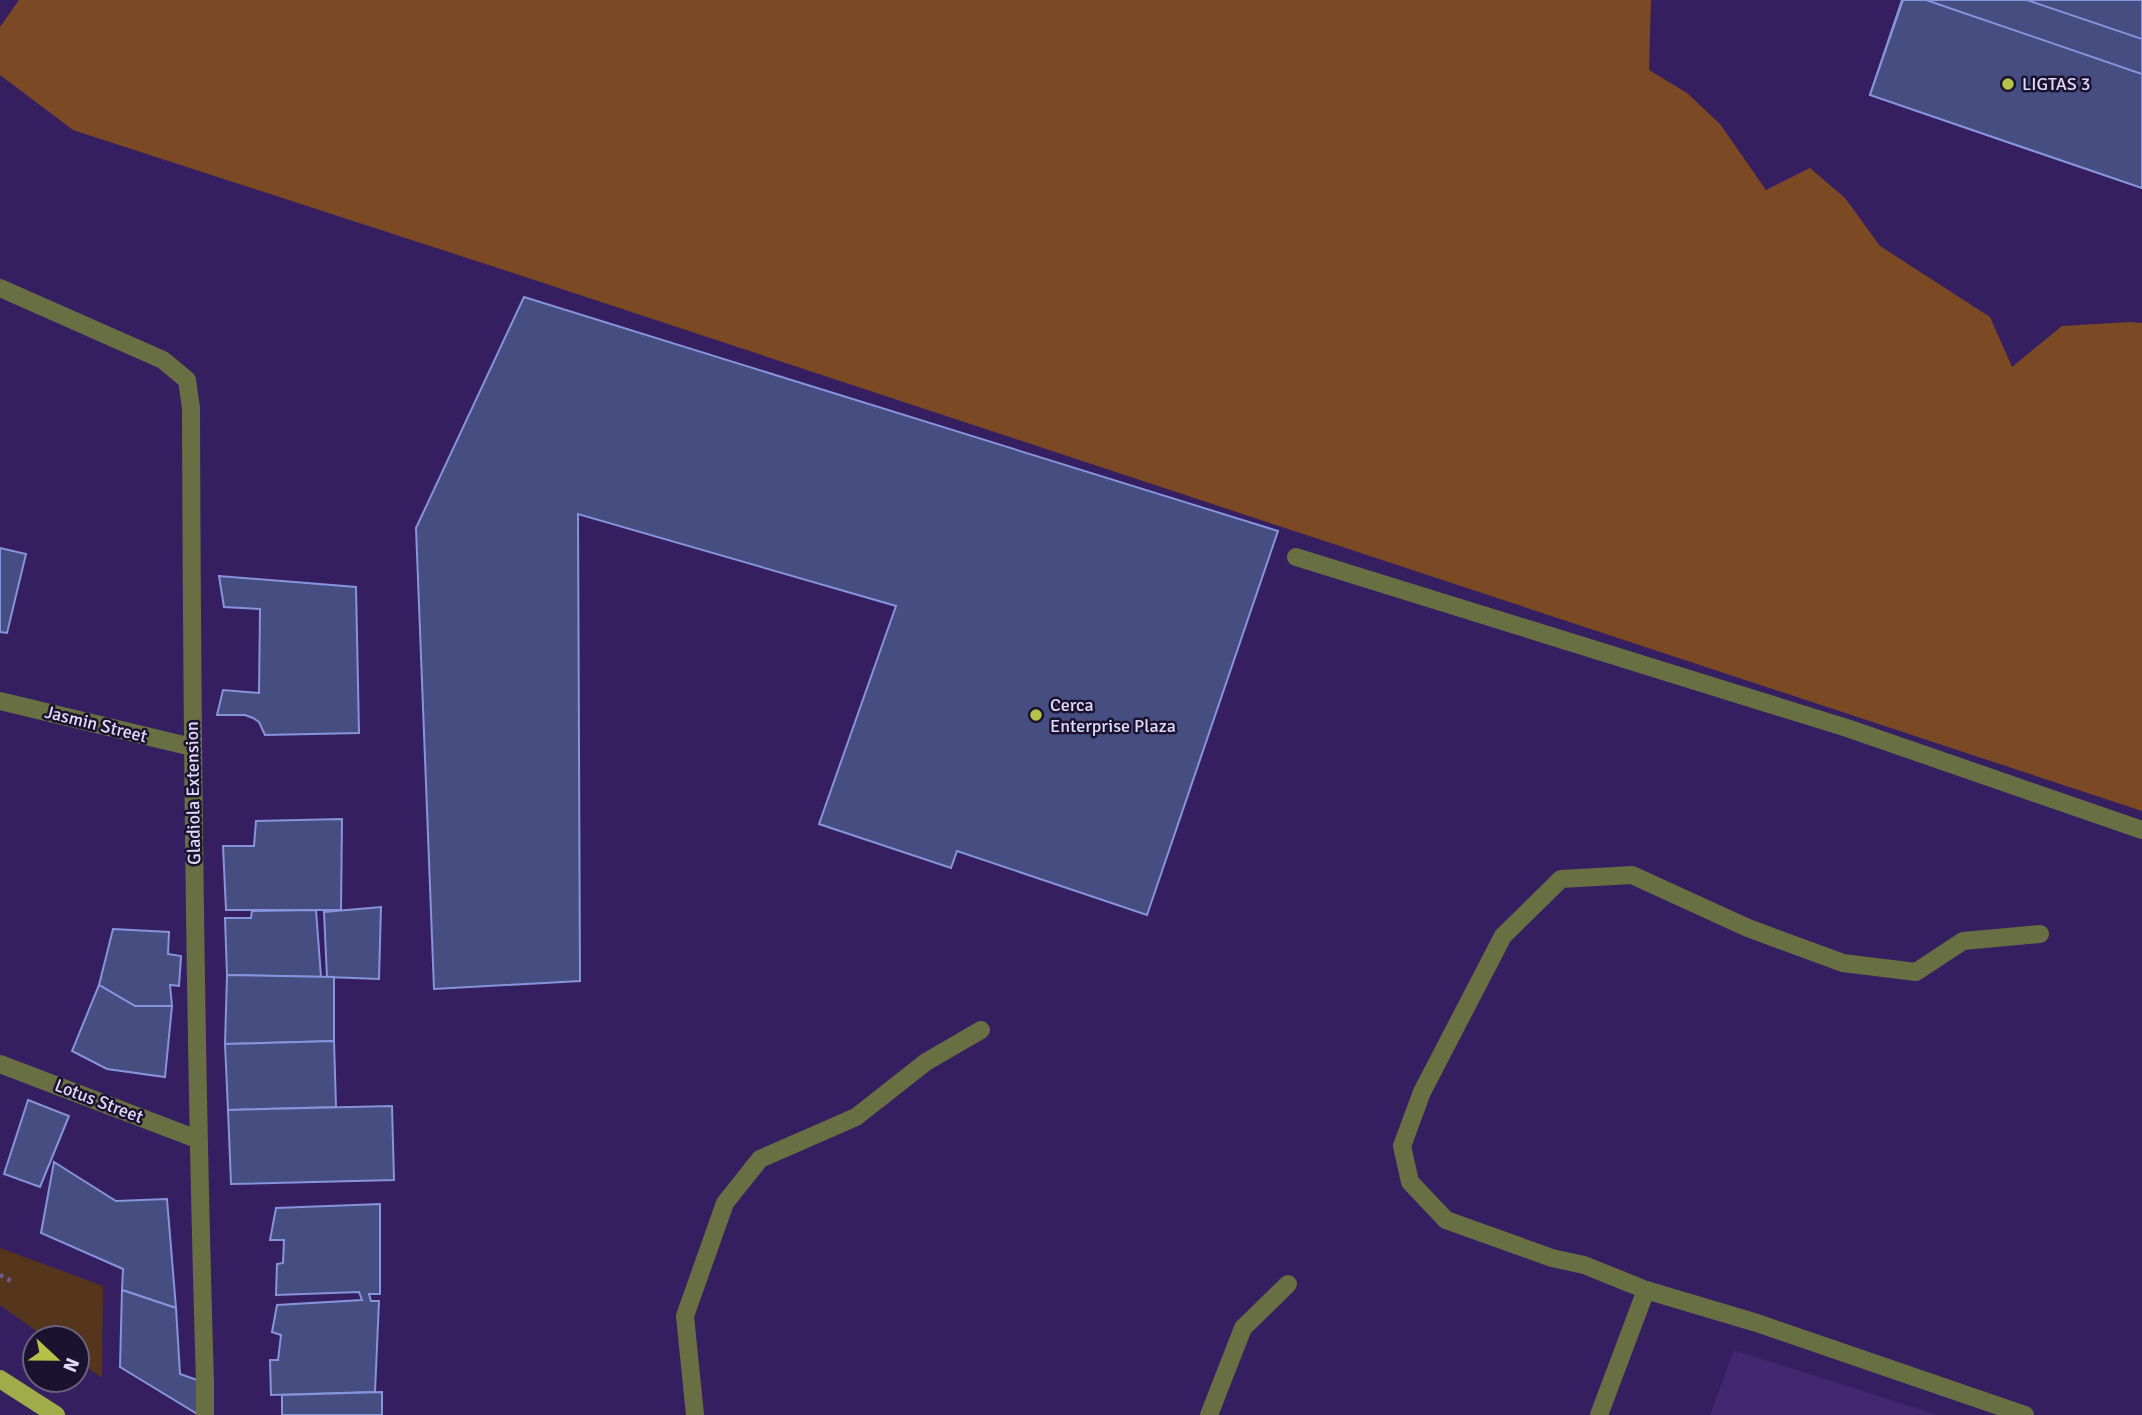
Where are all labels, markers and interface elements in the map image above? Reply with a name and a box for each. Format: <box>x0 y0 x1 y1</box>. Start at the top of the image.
place label: LIGTAS 3 <box>2022 73 2091 95</box>
marker: LIGTAS 3 <box>2000 76 2016 92</box>
place label: Cerca Enterprise Plaza <box>1050 694 1176 737</box>
street label: Jasmin Street <box>43 701 149 747</box>
marker: Cerca Enterprise Plaza <box>1028 707 1044 723</box>
street label: Gladiola Extension <box>181 721 205 865</box>
street label: Lotus Street <box>52 1074 146 1128</box>
north arrow <box>21 1324 91 1394</box>
text: N <box>57 1354 84 1376</box>

